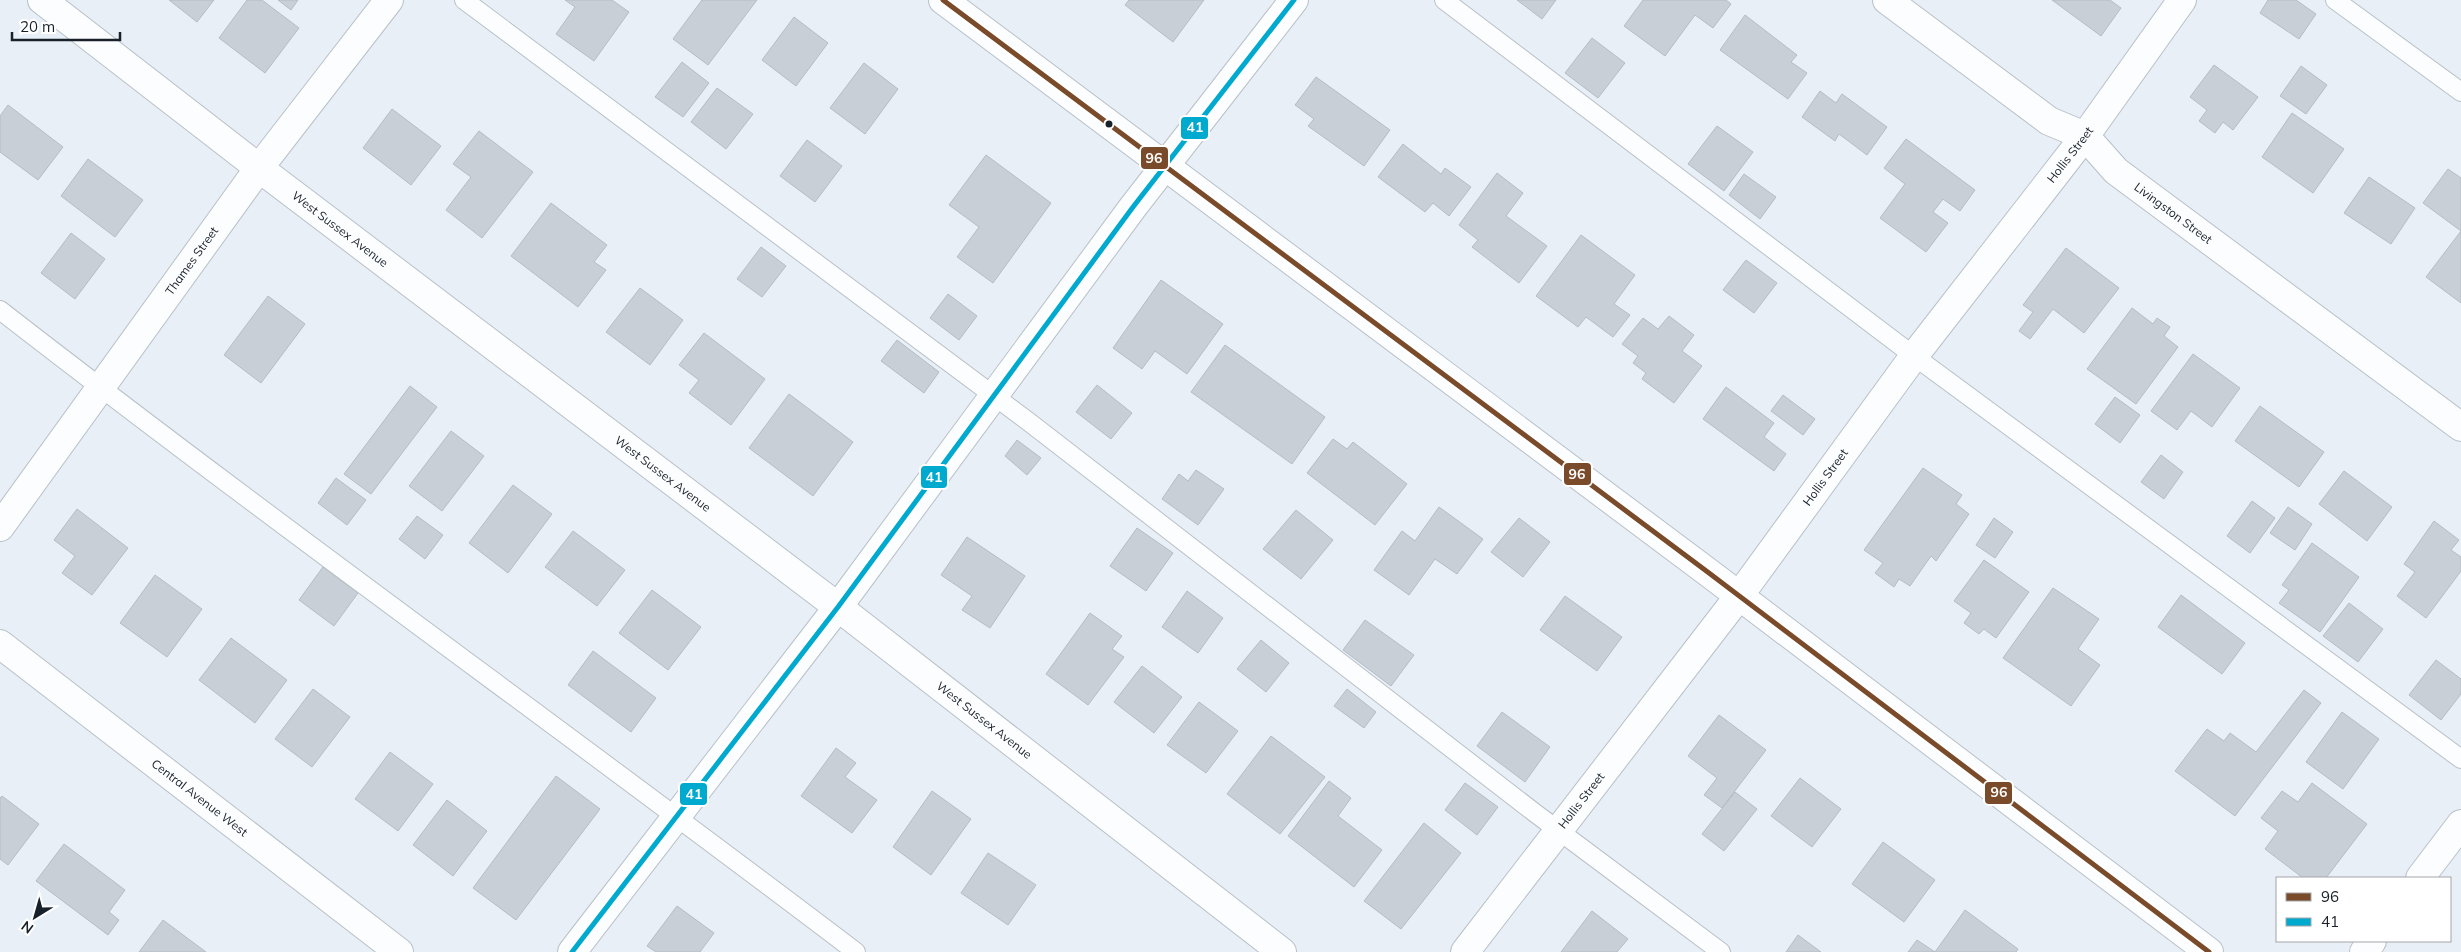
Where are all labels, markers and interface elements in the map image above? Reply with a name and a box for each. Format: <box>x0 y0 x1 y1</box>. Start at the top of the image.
scale bar <box>12 10 120 42</box>
text: 20 m <box>20 17 55 36</box>
line badge: 41 <box>1180 116 1209 140</box>
text: 41 <box>1187 118 1203 136</box>
unlabelled marker <box>1104 119 1114 129</box>
street label: Hollis Street <box>2043 124 2096 186</box>
line badge: 96 <box>1140 146 1169 170</box>
text: 96 <box>1146 149 1162 167</box>
street label: Livingston Street <box>2131 179 2215 247</box>
street label: West Sussex Avenue <box>289 188 391 270</box>
street label: Thames Street <box>162 224 221 298</box>
street label: West Sussex Avenue <box>612 432 714 515</box>
street label: Hollis Street <box>1799 446 1851 509</box>
line badge: 96 <box>1563 462 1592 486</box>
line badge: 41 <box>920 465 948 489</box>
text: 96 <box>1569 465 1585 483</box>
text: 41 <box>926 468 942 486</box>
street label: West Sussex Avenue <box>934 678 1035 762</box>
street label: Central Avenue West <box>149 756 251 839</box>
street label: Hollis Street <box>1555 769 1607 831</box>
line badge: 96 <box>1984 781 2013 805</box>
line badge: 41 <box>679 782 708 806</box>
text: 96 <box>1991 783 2007 801</box>
text: 41 <box>686 785 702 803</box>
legend <box>2276 877 2451 942</box>
text: 96 <box>2321 887 2339 906</box>
north arrow <box>10 892 60 942</box>
text: 41 <box>2321 912 2339 931</box>
text: N <box>18 917 37 938</box>

